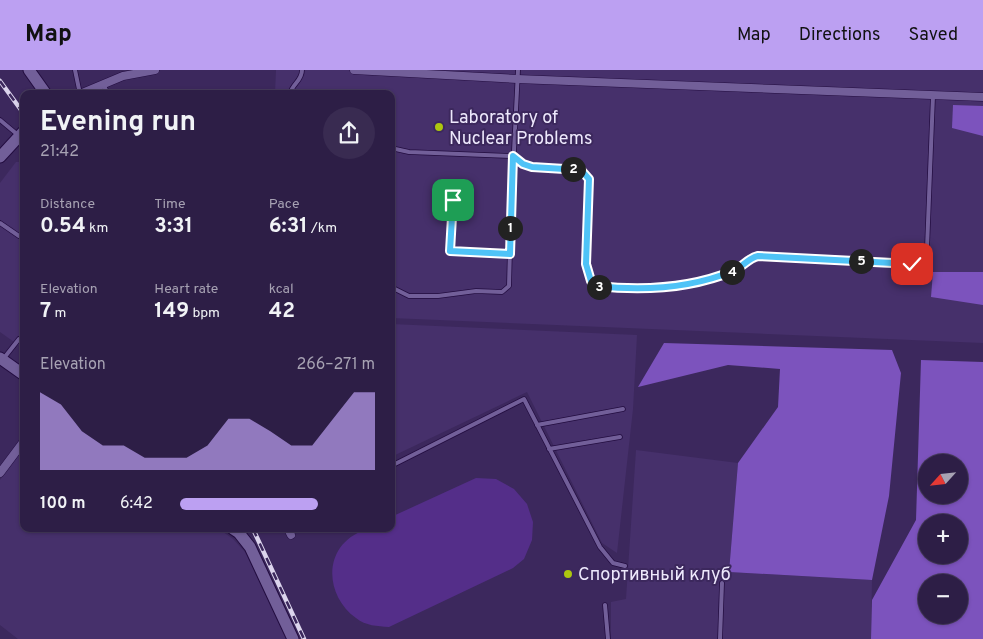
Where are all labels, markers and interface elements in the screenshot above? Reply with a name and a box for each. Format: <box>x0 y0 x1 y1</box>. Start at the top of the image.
text: Map <box>25 20 72 50</box>
text: Map <box>737 24 771 47</box>
text: Directions <box>799 24 881 47</box>
text: Saved <box>909 24 958 47</box>
text: Evening run <box>40 105 196 141</box>
button: share <box>323 107 375 159</box>
place label: Laboratory of Nuclear Problems <box>449 107 592 151</box>
marker: Laboratory of Nuclear Problems <box>433 121 445 133</box>
text: 21:42 <box>40 142 79 162</box>
pin: 2 <box>560 156 586 182</box>
text: 2 <box>569 161 578 178</box>
pin <box>432 179 474 221</box>
icon: arrive <box>439 186 467 214</box>
text: Distance <box>40 196 95 213</box>
text: Time <box>154 196 186 213</box>
text: Pace <box>269 196 299 213</box>
text: 0.54 <box>40 213 86 240</box>
text: 3:31 <box>154 213 193 240</box>
text: 6:31 <box>269 213 308 240</box>
pin: 1 <box>498 216 522 240</box>
text: km <box>86 220 108 237</box>
text: /km <box>308 220 337 237</box>
text: 1 <box>508 220 513 237</box>
pin <box>891 243 933 285</box>
pin: 5 <box>848 248 874 274</box>
icon: check <box>898 250 926 278</box>
text: 5 <box>857 253 866 270</box>
pin: 4 <box>720 260 744 284</box>
text: 4 <box>728 264 737 281</box>
pin: 3 <box>586 274 612 300</box>
text: 3 <box>595 279 604 296</box>
text: Elevation <box>40 281 98 298</box>
text: Heart rate <box>154 281 218 298</box>
text: kcal <box>269 281 294 298</box>
text: 7 <box>40 298 51 325</box>
text: 149 <box>154 298 189 325</box>
text: 42 <box>269 298 295 325</box>
text: m <box>51 305 66 322</box>
text: bpm <box>189 305 220 322</box>
text: Elevation <box>40 355 106 375</box>
text: 266–271 m <box>296 355 375 375</box>
north arrow <box>918 454 968 504</box>
map controls <box>918 454 968 624</box>
text: 100 m <box>40 494 86 514</box>
text: 6:42 <box>120 494 153 514</box>
button: + <box>918 514 968 564</box>
place label: Спортивный клуб <box>578 564 731 587</box>
marker: Спортивный клуб <box>562 568 574 580</box>
button: − <box>918 574 968 624</box>

